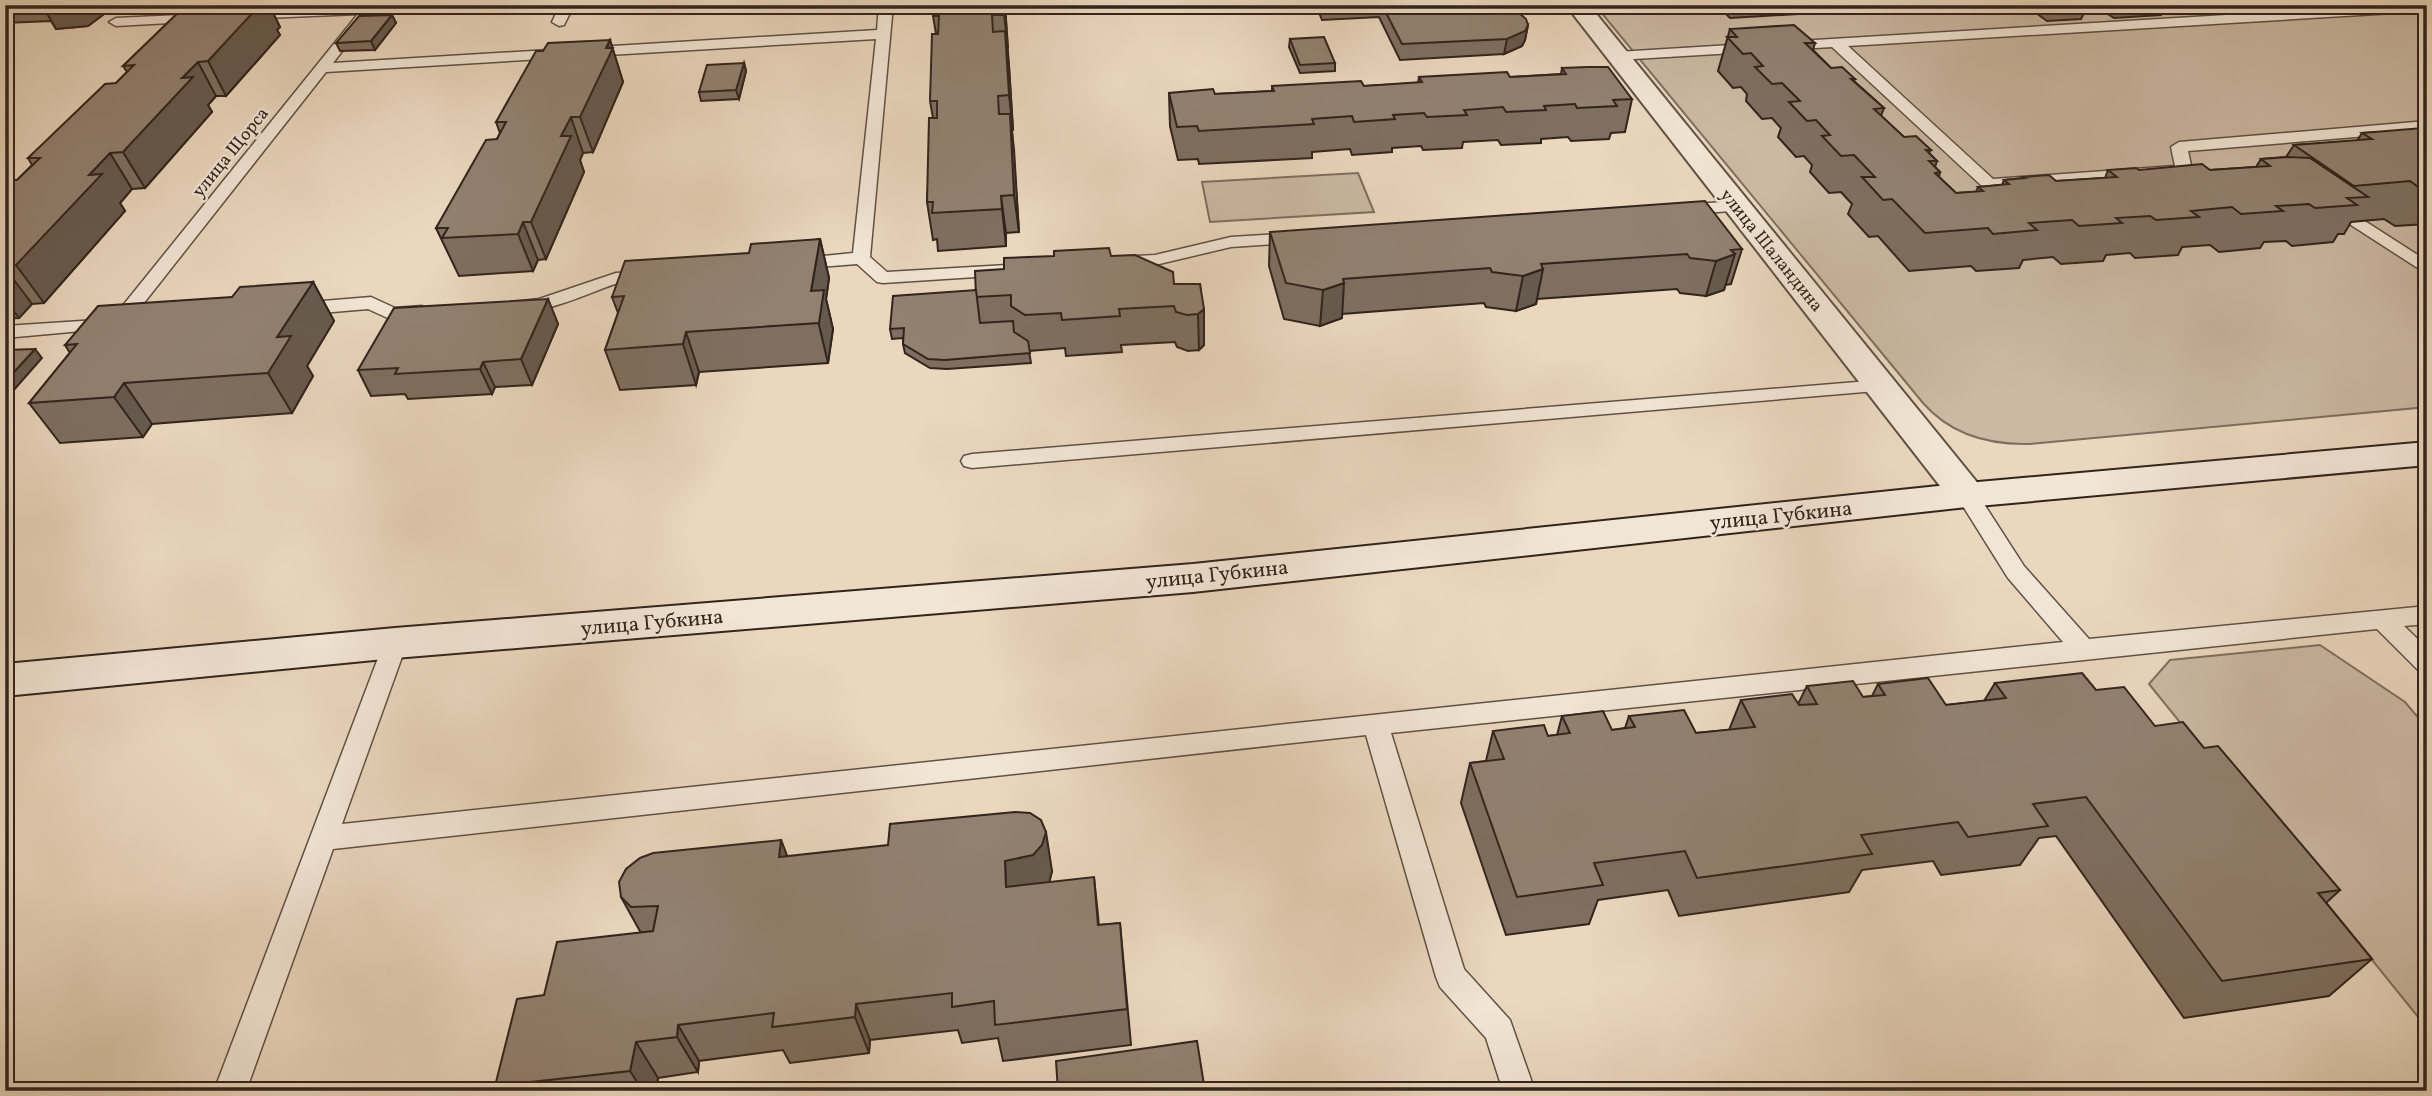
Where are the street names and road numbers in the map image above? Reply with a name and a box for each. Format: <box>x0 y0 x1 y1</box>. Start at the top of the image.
street label: улица Щорса <box>187 102 275 203</box>
street label: улица Шаландина <box>1713 184 1828 318</box>
street label: улица Губкина <box>1708 495 1854 538</box>
street label: улица Губкина <box>1144 554 1290 597</box>
street label: улица Губкина <box>580 603 725 644</box>

